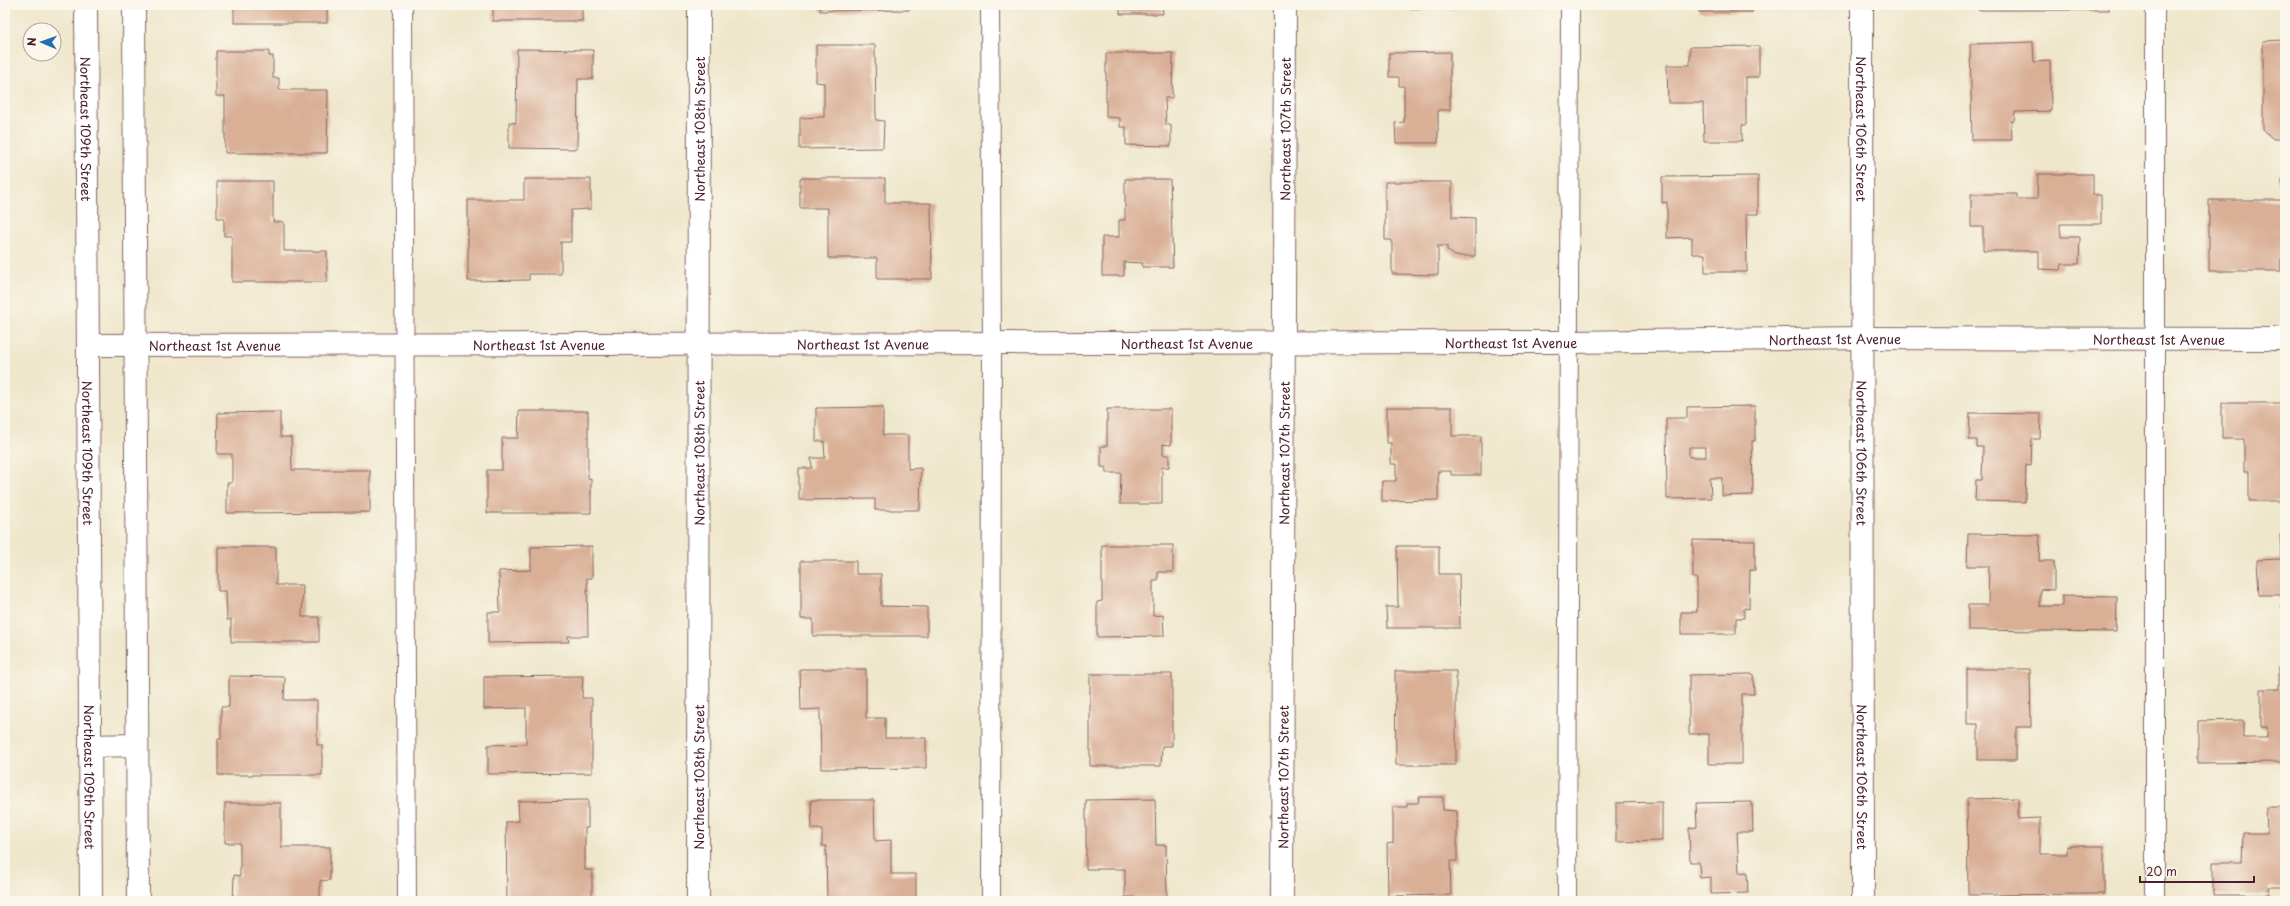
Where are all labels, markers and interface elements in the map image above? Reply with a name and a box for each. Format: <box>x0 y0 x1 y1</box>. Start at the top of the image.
north arrow <box>22 22 62 62</box>
text: N <box>23 37 40 46</box>
street label: Northeast 108th Street <box>689 56 708 202</box>
street label: Northeast 106th Street <box>1853 56 1872 202</box>
street label: Northeast 109th Street <box>77 57 97 201</box>
street label: Northeast 107th Street <box>1275 57 1294 201</box>
street label: Northeast 1st Avenue <box>1769 328 1901 349</box>
street label: Northeast 1st Avenue <box>2093 329 2225 348</box>
street label: Northeast 1st Avenue <box>1445 332 1577 352</box>
street label: Northeast 1st Avenue <box>1121 333 1253 352</box>
street label: Northeast 1st Avenue <box>473 334 605 354</box>
street label: Northeast 1st Avenue <box>797 334 929 353</box>
street label: Northeast 1st Avenue <box>149 335 281 354</box>
street label: Northeast 108th Street <box>689 380 708 526</box>
street label: Northeast 106th Street <box>1853 380 1872 526</box>
street label: Northeast 109th Street <box>79 381 98 525</box>
street label: Northeast 107th Street <box>1274 381 1293 525</box>
street label: Northeast 108th Street <box>689 704 708 850</box>
street label: Northeast 106th Street <box>1853 704 1872 850</box>
street label: Northeast 109th Street <box>80 705 100 849</box>
street label: Northeast 107th Street <box>1273 705 1292 849</box>
scale bar <box>2140 858 2254 884</box>
text: 20 m <box>2146 862 2177 880</box>

